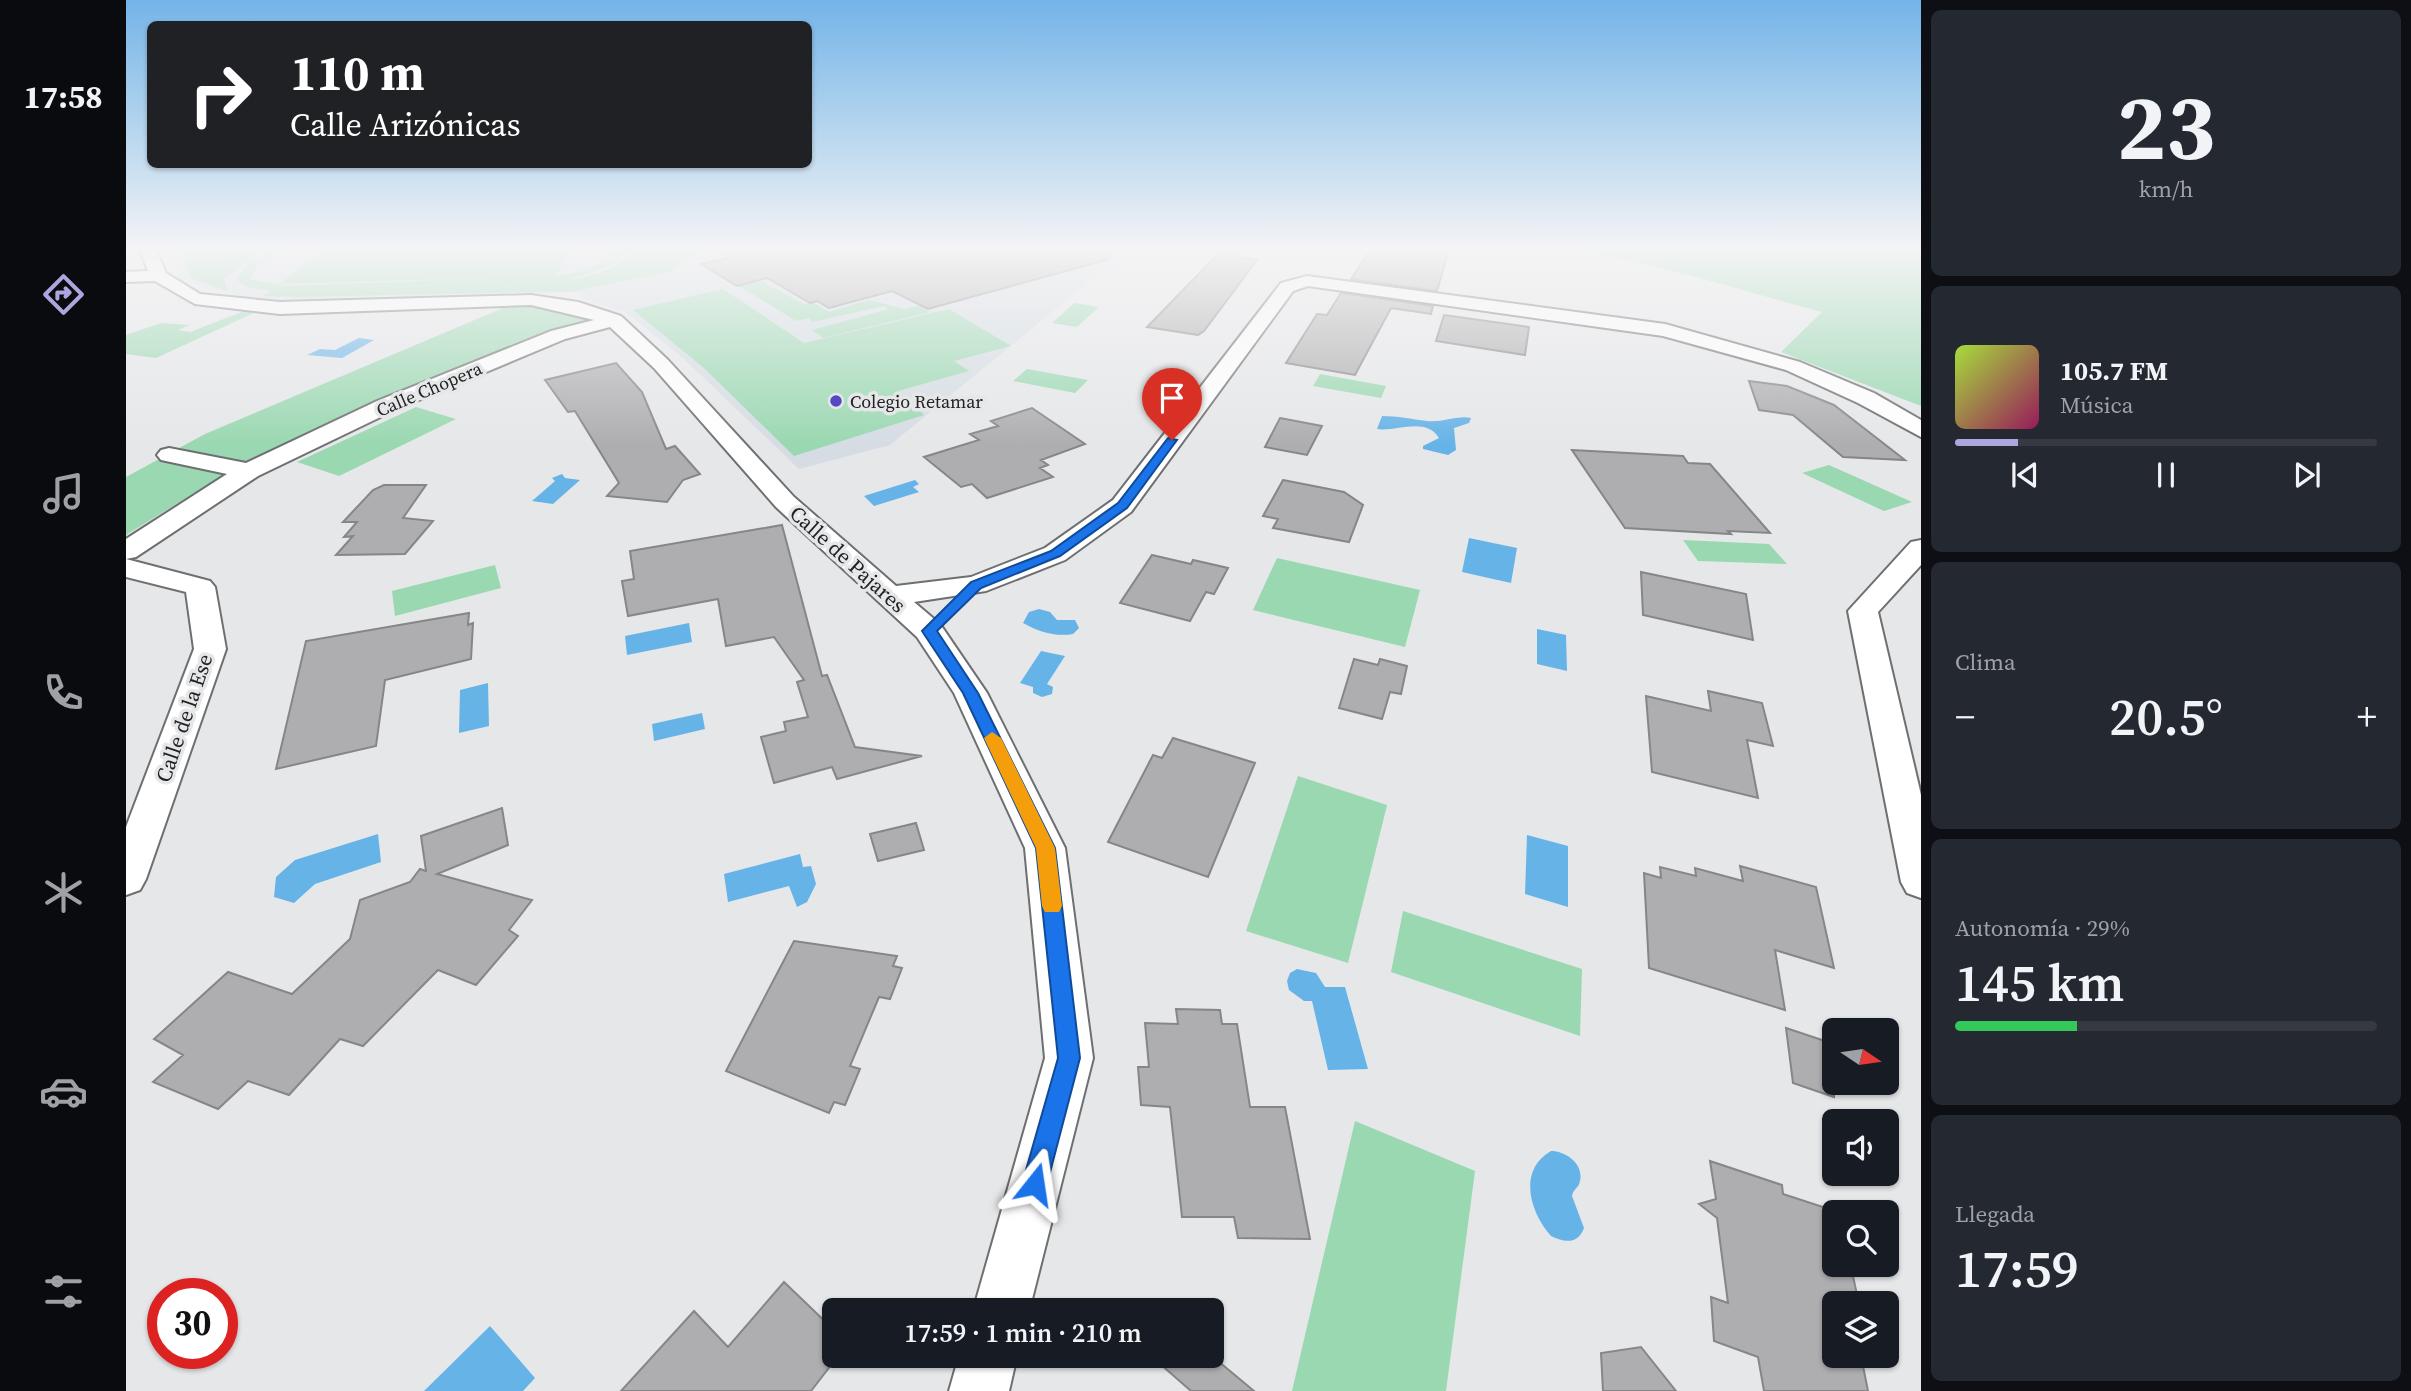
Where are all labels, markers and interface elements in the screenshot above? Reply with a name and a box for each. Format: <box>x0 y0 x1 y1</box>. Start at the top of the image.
text: 110 m <box>290 39 425 106</box>
icon: right <box>175 49 266 140</box>
text: 23 <box>2117 65 2215 189</box>
text: 17:58 <box>24 75 102 119</box>
text: Calle Arizónicas <box>290 103 521 147</box>
text: km/h <box>2139 173 2193 205</box>
icon: directions <box>39 270 88 319</box>
text: 105.7 FM <box>2060 353 2168 389</box>
street label: Calle Chopera <box>372 355 487 423</box>
pin <box>1142 368 1202 440</box>
icon: arrive <box>1153 379 1191 417</box>
place label: Colegio Retamar <box>850 389 983 414</box>
text: Música <box>2060 389 2133 421</box>
marker: Colegio Retamar <box>828 393 844 409</box>
icon: previous <box>2006 456 2044 494</box>
icon: pause <box>2147 456 2185 494</box>
icon: next <box>2288 456 2326 494</box>
icon: music <box>39 469 88 518</box>
street label: Calle de Pajares <box>783 499 913 619</box>
text: Clima <box>1955 646 2016 678</box>
street label: Calle de la Ese <box>149 650 219 786</box>
icon: phone <box>39 668 88 717</box>
text: 20.5° <box>2109 681 2223 752</box>
text: − <box>1955 691 1975 743</box>
text: + <box>2357 691 2377 743</box>
icon: climate <box>39 868 88 917</box>
text: Autonomía · 29% <box>1955 912 2130 944</box>
text: 145 km <box>1955 947 2124 1018</box>
north arrow <box>1822 1018 1899 1096</box>
map controls <box>1822 1018 1899 1368</box>
icon: car <box>39 1067 88 1116</box>
button: sound <box>1822 1109 1899 1186</box>
position arrow <box>998 1147 1072 1221</box>
text: Llegada <box>1955 1198 2035 1230</box>
button: search <box>1822 1200 1899 1277</box>
text: 17:59 <box>1955 1233 2079 1304</box>
icon: filters <box>39 1267 88 1316</box>
speed limit sign: 30 <box>147 1278 238 1369</box>
button: layers <box>1822 1291 1899 1368</box>
text: 17:59 · 1 min · 210 m <box>904 1315 1142 1351</box>

